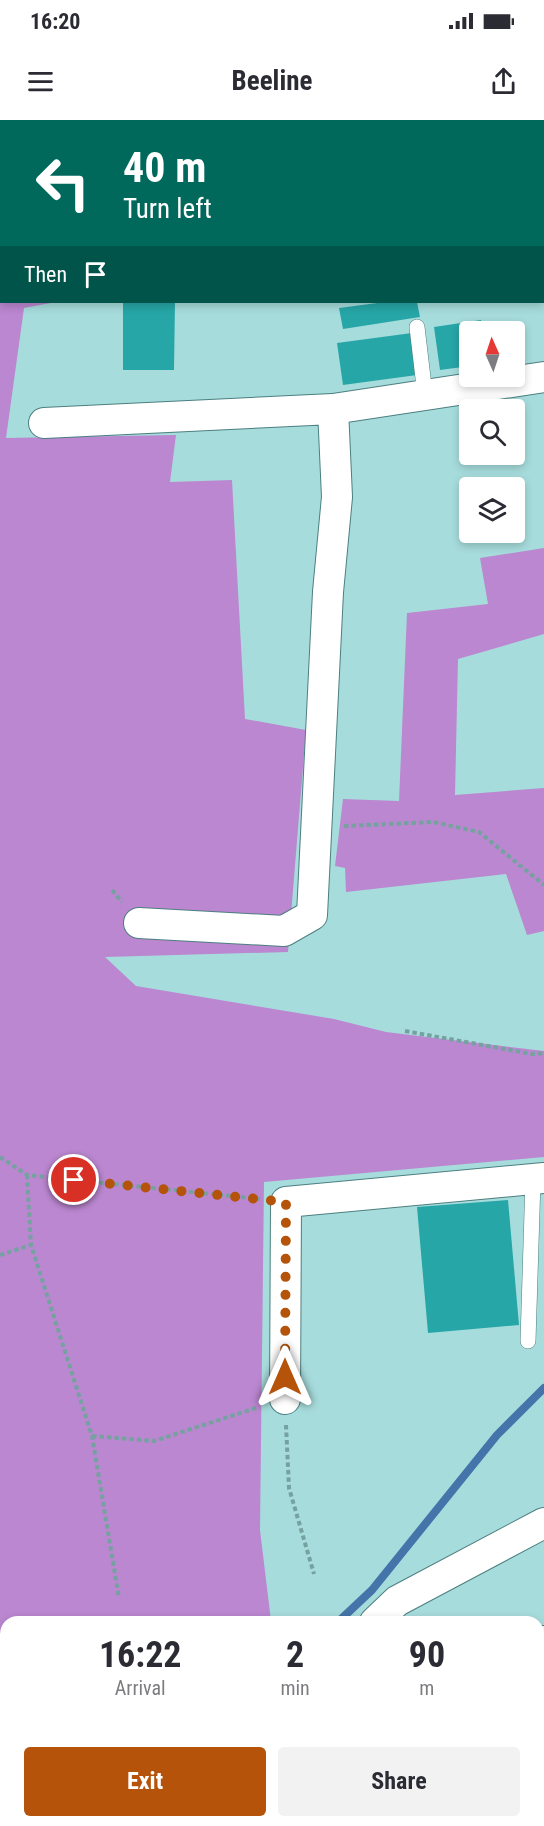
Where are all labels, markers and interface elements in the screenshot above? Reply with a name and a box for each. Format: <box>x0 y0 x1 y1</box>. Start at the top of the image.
text: 16:20 <box>30 9 81 34</box>
icon: menu <box>24 65 57 98</box>
text: Beeline <box>232 65 312 97</box>
icon: share <box>487 65 520 98</box>
text: 40 m <box>123 143 206 192</box>
icon: left <box>24 144 102 222</box>
text: Turn left <box>123 193 212 225</box>
icon: arrive <box>79 258 112 291</box>
text: Then <box>24 262 67 287</box>
north arrow <box>459 321 525 387</box>
map controls <box>459 321 525 543</box>
button: search <box>459 399 525 465</box>
button: layers <box>459 477 525 543</box>
pin <box>48 1154 99 1205</box>
icon: arrive <box>57 1163 90 1196</box>
position arrow <box>253 1345 317 1409</box>
text: 16:22 <box>99 1634 182 1676</box>
text: 2 <box>286 1634 304 1676</box>
text: 90 <box>409 1634 445 1676</box>
text: Arrival <box>115 1676 166 1700</box>
text: min <box>280 1676 310 1700</box>
text: m <box>419 1676 434 1700</box>
button: Exit <box>24 1747 266 1816</box>
button: Share <box>278 1747 520 1816</box>

